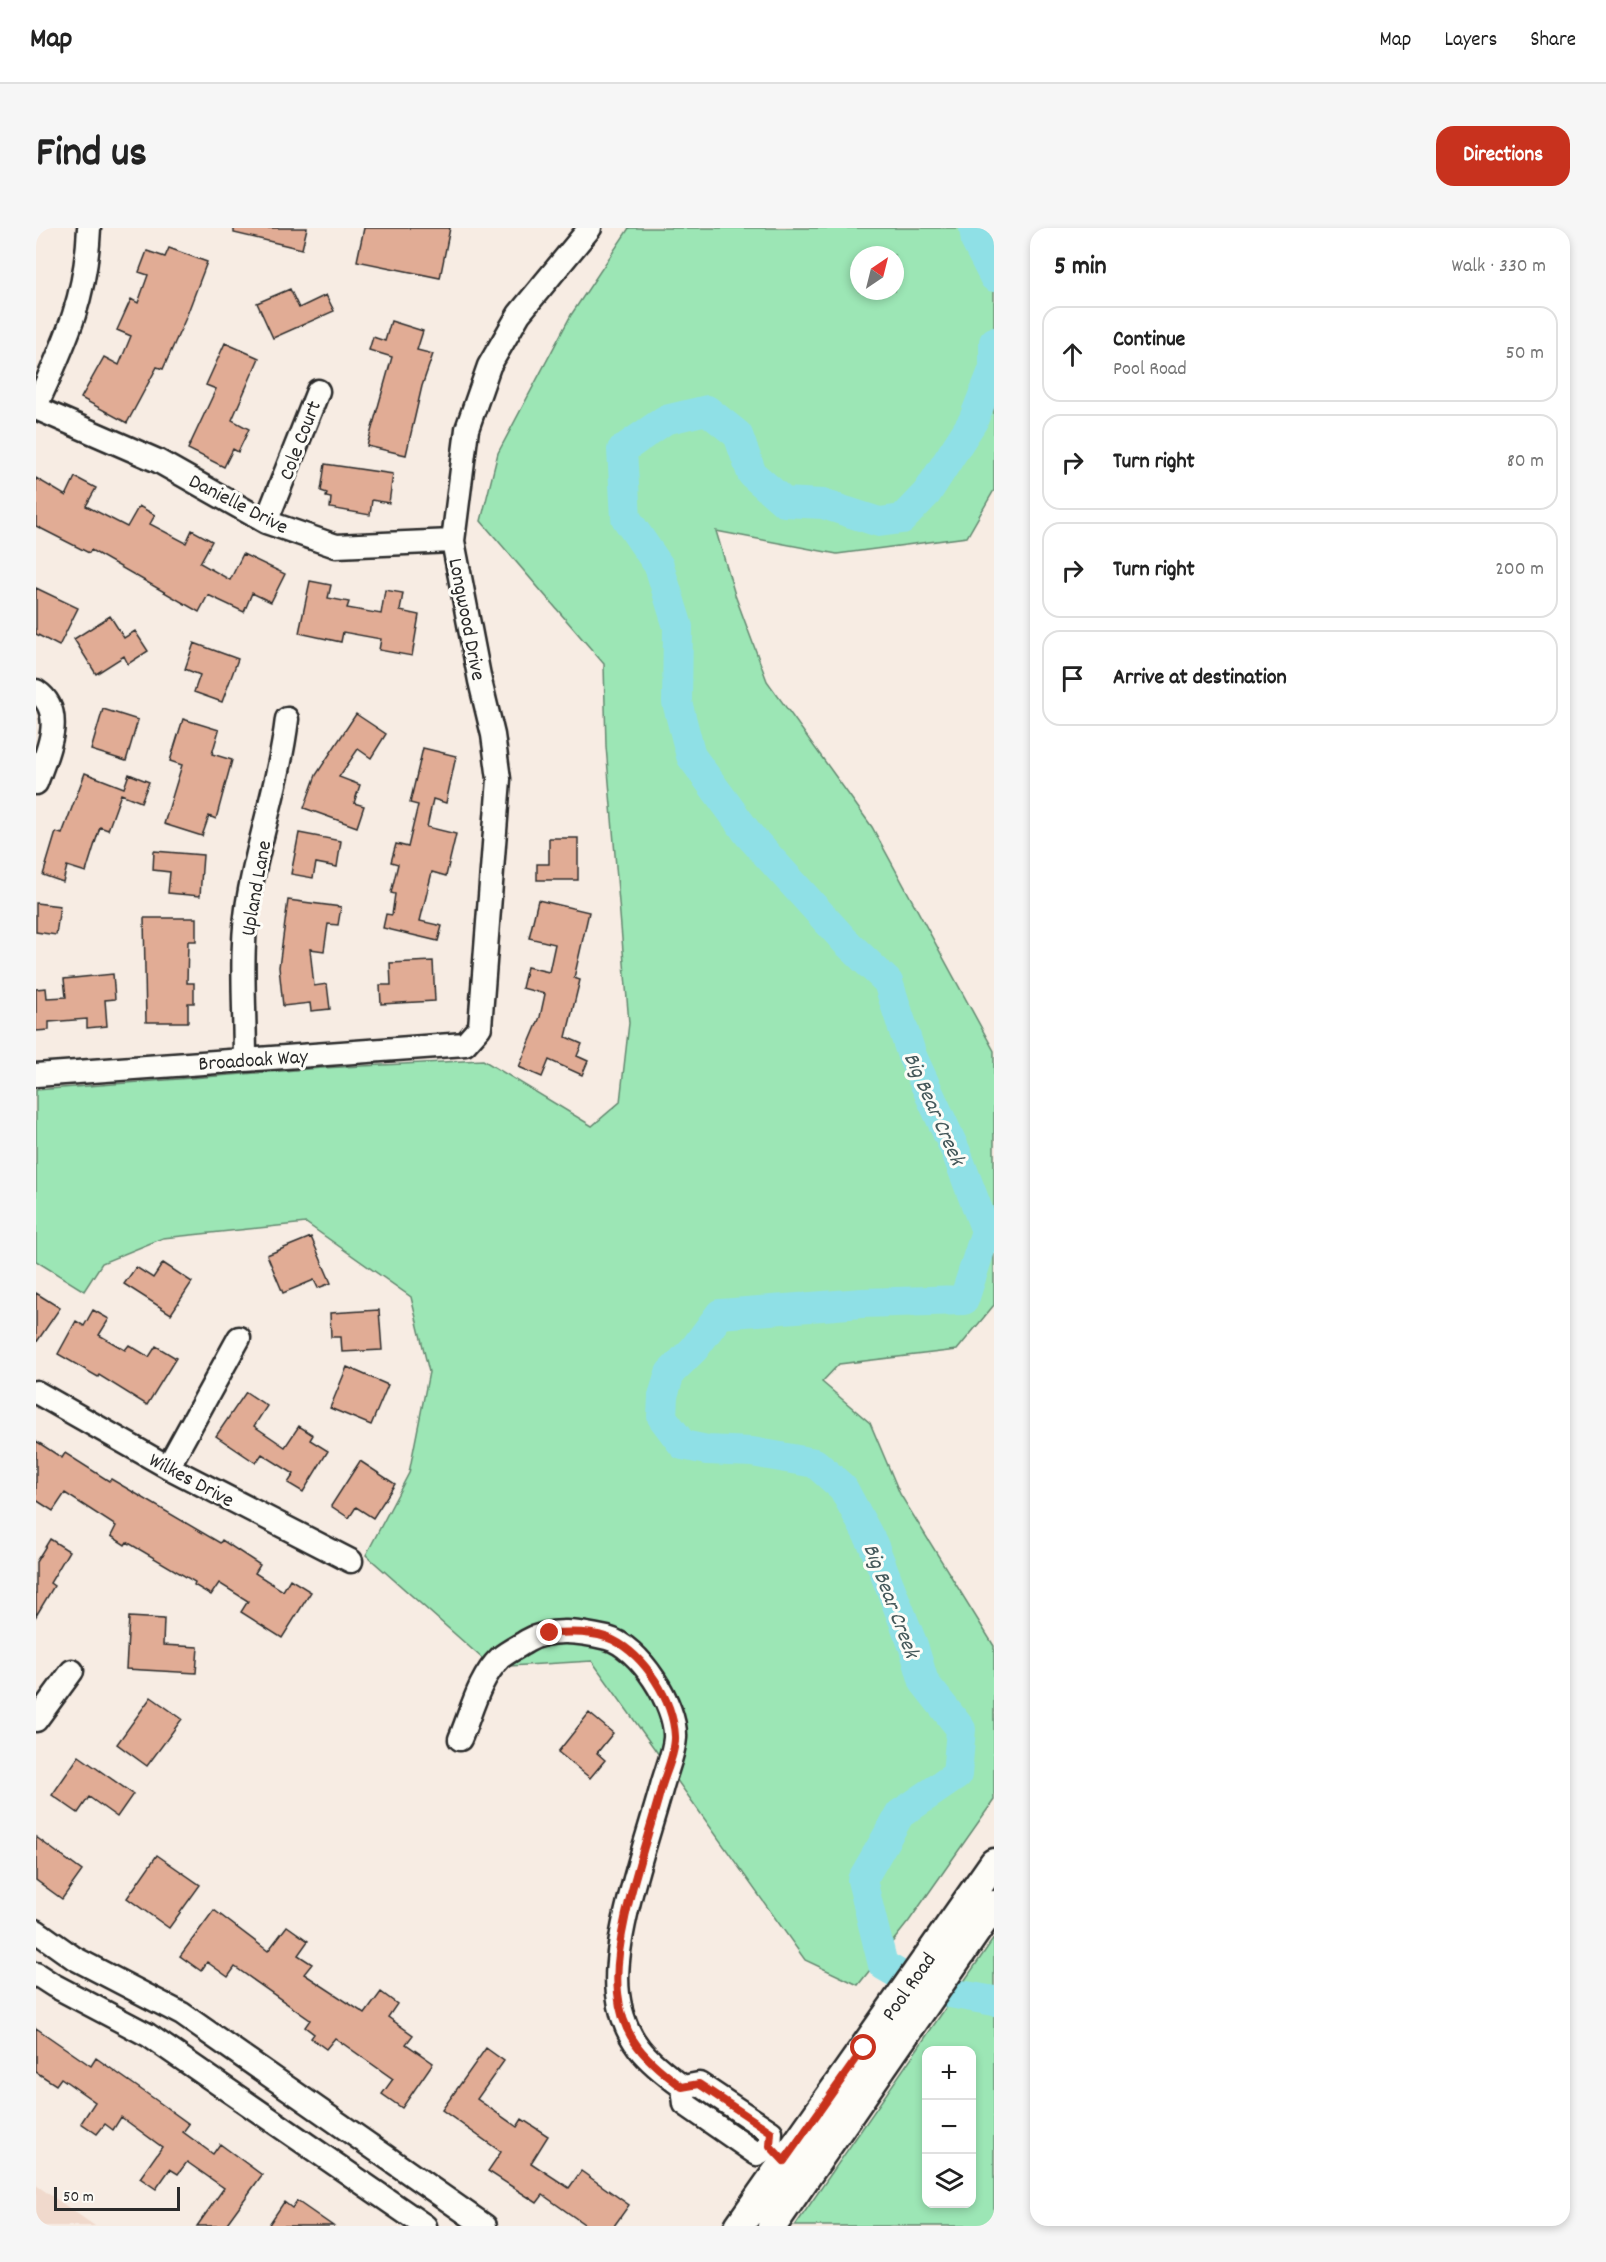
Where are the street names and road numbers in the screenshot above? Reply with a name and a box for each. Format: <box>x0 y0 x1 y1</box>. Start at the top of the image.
street label: Cole Court <box>273 397 331 485</box>
street label: Danielle Drive <box>183 468 293 544</box>
street label: Longwood Drive <box>438 556 492 683</box>
street label: Upland Lane <box>235 838 281 939</box>
street label: Broadoak Way <box>197 1043 310 1081</box>
street label: Wilkes Drive <box>143 1447 239 1517</box>
street label: Pool Road <box>876 1947 945 2028</box>

